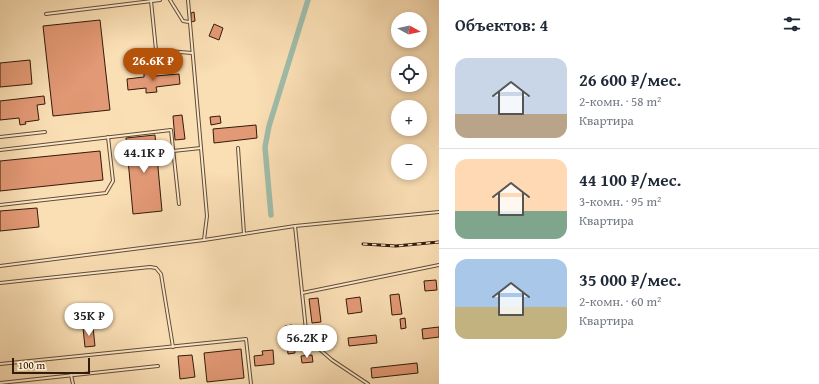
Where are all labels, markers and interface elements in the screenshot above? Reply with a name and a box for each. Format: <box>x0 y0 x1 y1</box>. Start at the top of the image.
north arrow <box>391 12 427 48</box>
map controls <box>391 12 427 180</box>
text: Объектов: 4 <box>455 12 548 37</box>
icon: filters <box>781 13 803 35</box>
pin: 26.6K ₽ <box>116 48 190 82</box>
text: 26.6K ₽ <box>132 51 174 70</box>
button: locate <box>391 56 427 92</box>
text: 26 600 ₽/мес. <box>579 67 681 92</box>
icon: home <box>487 74 535 122</box>
text: 2-комн. · 58 m² <box>579 92 661 111</box>
button: + <box>391 100 427 136</box>
text: Квартира <box>579 111 634 130</box>
pin: 44.1K ₽ <box>107 140 181 174</box>
text: 44.1K ₽ <box>123 143 165 162</box>
button: − <box>391 144 427 180</box>
text: 44 100 ₽/мес. <box>579 167 681 192</box>
icon: home <box>487 175 535 223</box>
text: 3-комн. · 95 m² <box>579 192 661 211</box>
text: Квартира <box>579 211 634 230</box>
text: 35 000 ₽/мес. <box>579 267 681 292</box>
icon: home <box>487 275 535 323</box>
text: 2-комн. · 60 m² <box>579 292 661 311</box>
pin: 35K ₽ <box>61 303 117 337</box>
text: 35K ₽ <box>73 306 105 325</box>
text: Квартира <box>579 311 634 330</box>
pin: 56.2K ₽ <box>270 325 344 359</box>
text: 56.2K ₽ <box>286 328 328 347</box>
scale bar <box>12 356 90 375</box>
text: 100 m <box>18 357 45 373</box>

